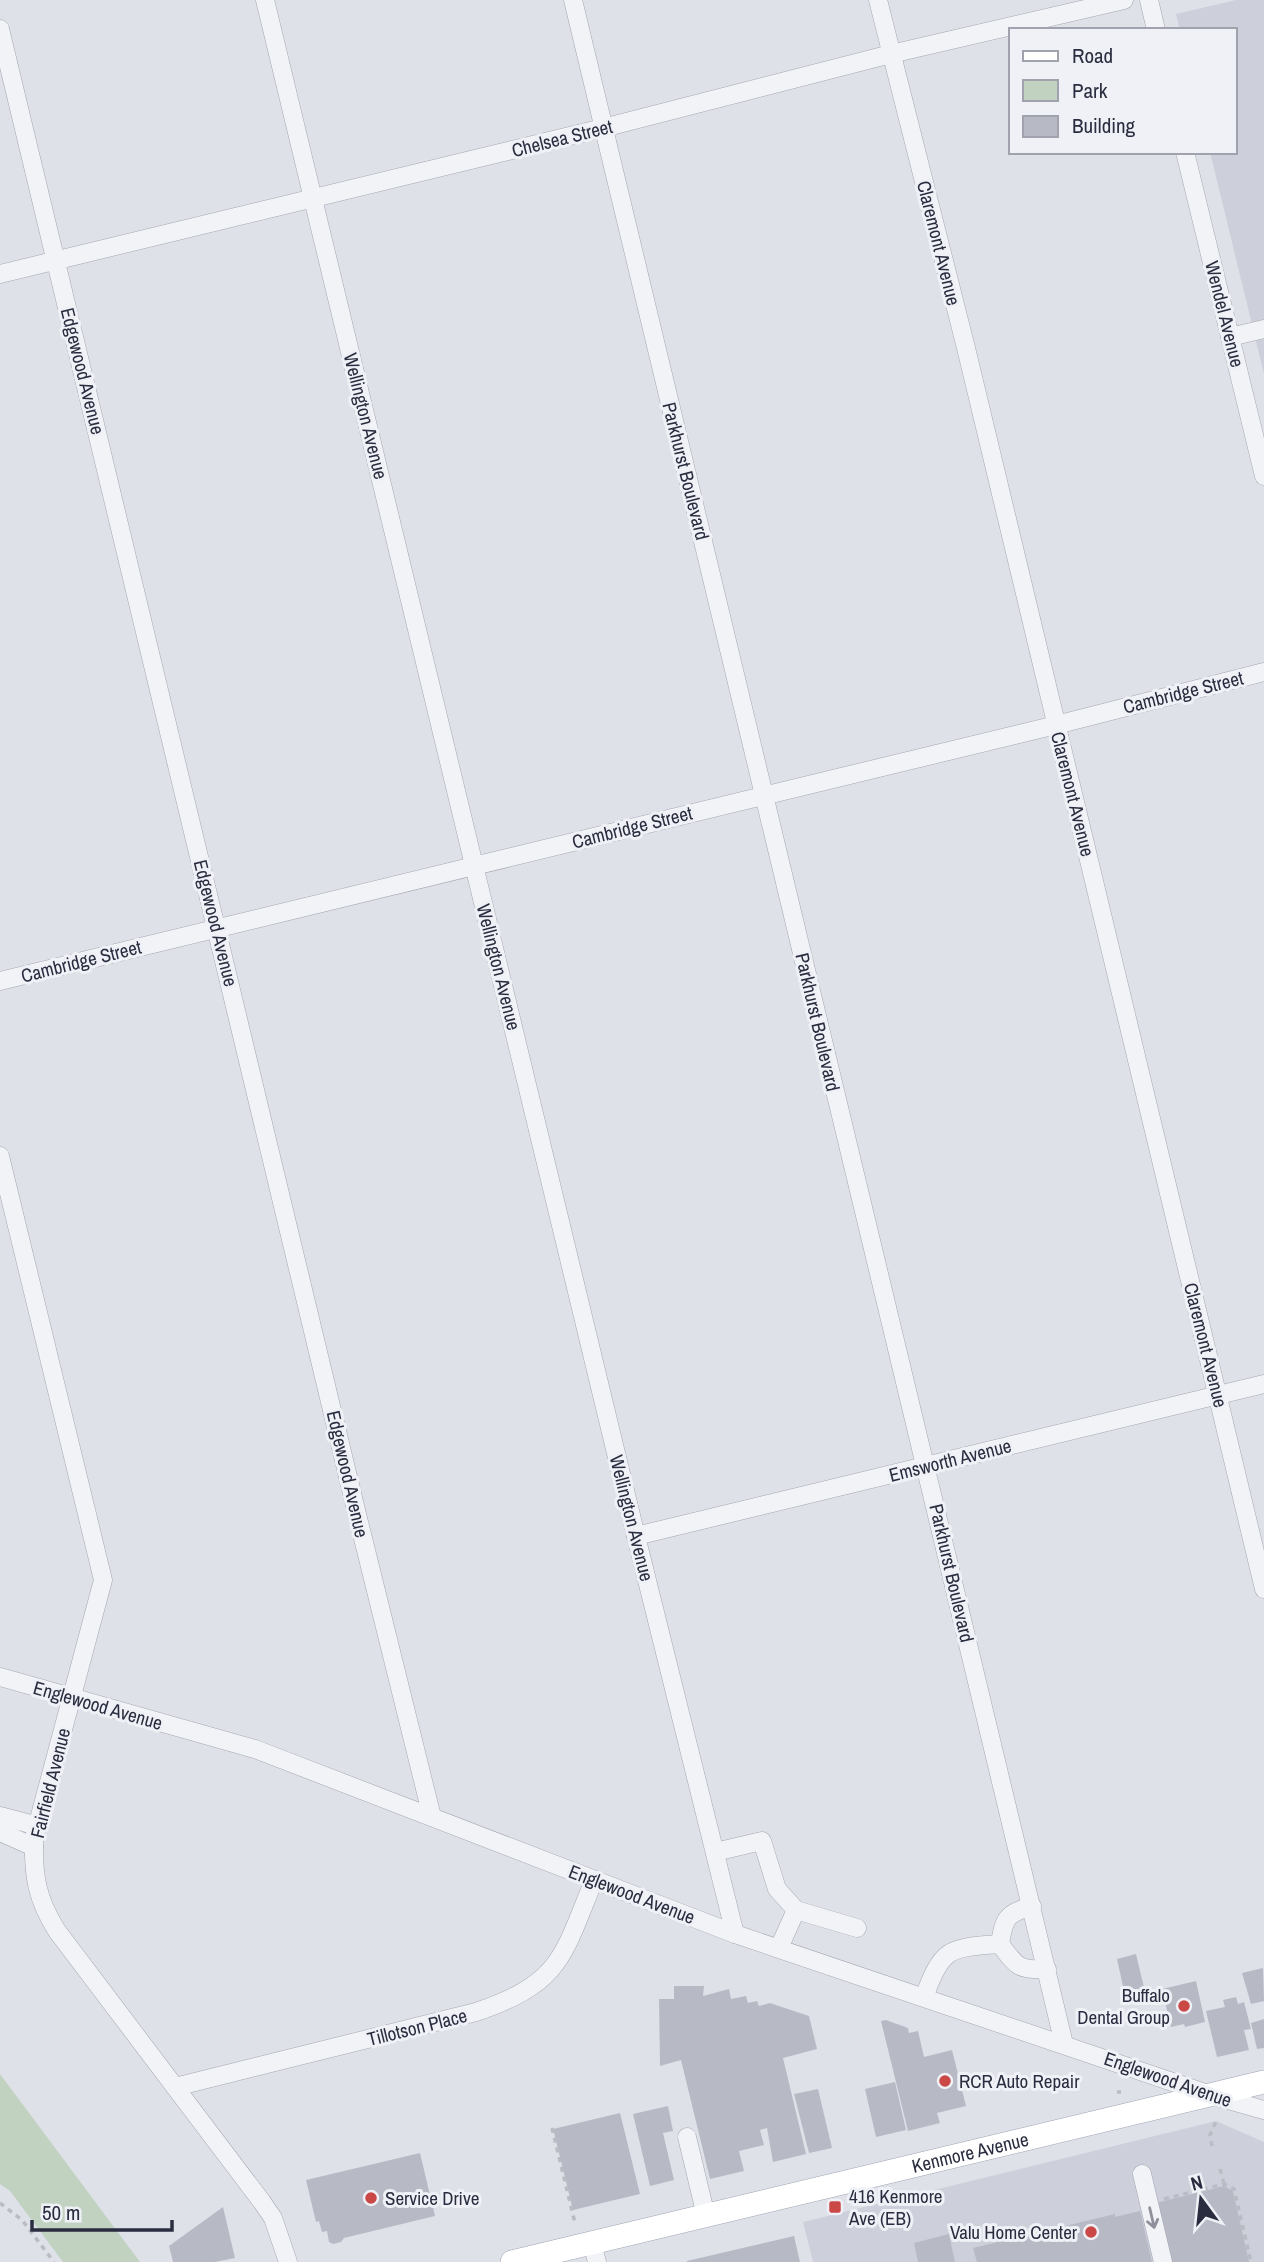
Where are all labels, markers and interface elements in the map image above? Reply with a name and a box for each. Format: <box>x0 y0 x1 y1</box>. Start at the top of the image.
legend <box>1009 28 1236 154</box>
text: Road <box>1072 41 1113 70</box>
text: Park <box>1072 76 1108 105</box>
text: Building <box>1072 111 1136 140</box>
street label: Chelsea Street <box>509 113 616 163</box>
street label: Claremont Avenue <box>911 178 967 308</box>
street label: Wendel Avenue <box>1199 258 1251 370</box>
street label: Edgewood Avenue <box>55 305 111 437</box>
street label: Wellington Avenue <box>338 350 394 482</box>
street label: Parkhurst Boulevard <box>656 399 716 543</box>
street label: Cambridge Street <box>1120 664 1246 719</box>
street label: Claremont Avenue <box>1045 729 1101 859</box>
street label: Cambridge Street <box>569 799 695 854</box>
street label: Edgewood Avenue <box>188 857 244 989</box>
street label: Wellington Avenue <box>471 901 527 1033</box>
street label: Cambridge Street <box>18 933 144 988</box>
street label: Parkhurst Boulevard <box>789 950 847 1094</box>
street label: Claremont Avenue <box>1178 1280 1234 1410</box>
street label: Edgewood Avenue <box>321 1408 375 1540</box>
street label: Emsworth Avenue <box>886 1432 1014 1488</box>
street label: Wellington Avenue <box>604 1452 660 1584</box>
street label: Parkhurst Boulevard <box>923 1501 981 1645</box>
street label: Englewood Avenue <box>30 1674 166 1736</box>
street label: Fairfield Avenue <box>24 1725 76 1841</box>
street label: Englewood Avenue <box>565 1858 699 1930</box>
place label: Buffalo Dental Group <box>1077 1982 1170 2030</box>
marker: Buffalo Dental Group <box>1176 1998 1192 2014</box>
street label: Tillotson Place <box>364 2002 470 2052</box>
street label: Englewood Avenue <box>1101 2045 1235 2113</box>
place label: RCR Auto Repair <box>959 2068 1080 2094</box>
marker: RCR Auto Repair <box>937 2073 953 2089</box>
street label: Kenmore Avenue <box>909 2126 1031 2179</box>
north arrow <box>1166 2164 1236 2234</box>
text: N <box>1188 2169 1205 2197</box>
place label: 416 Kenmore Ave (EB) <box>848 2183 943 2231</box>
place label: Service Drive <box>385 2185 479 2211</box>
scale bar <box>32 2188 172 2232</box>
marker: Service Drive <box>363 2190 379 2206</box>
text: 50 m <box>42 2198 80 2227</box>
marker: 416 Kenmore Ave (EB) <box>827 2199 843 2215</box>
one-way arrow <box>1146 2206 1159 2229</box>
place label: Valu Home Center <box>950 2219 1078 2245</box>
marker: Valu Home Center <box>1083 2224 1099 2240</box>

